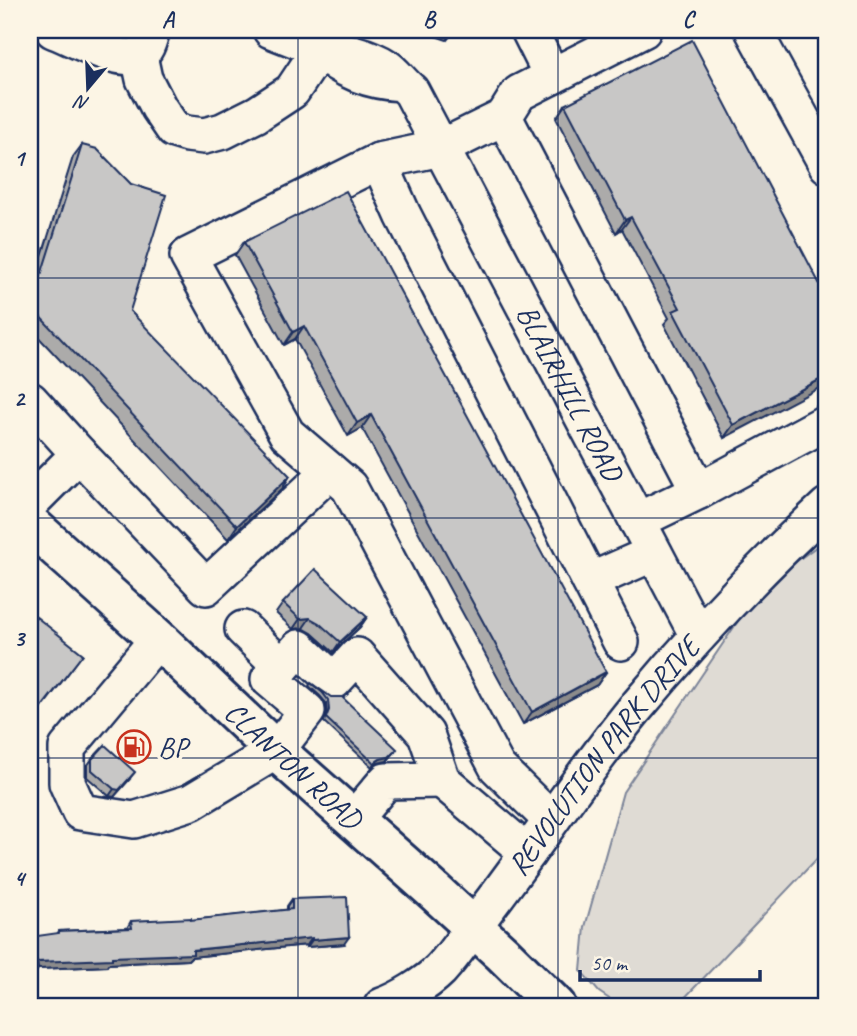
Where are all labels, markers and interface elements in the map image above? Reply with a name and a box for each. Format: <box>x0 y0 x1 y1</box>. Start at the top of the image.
text: A <box>162 5 176 34</box>
text: B <box>423 5 437 34</box>
text: C <box>683 5 697 34</box>
north arrow <box>52 52 122 122</box>
text: N <box>70 89 92 116</box>
text: 1 <box>14 144 27 173</box>
street label: BLAIRHILL ROAD <box>508 298 633 490</box>
text: 2 <box>14 384 27 413</box>
text: 3 <box>14 624 27 653</box>
street label: REVOLUTION PARK DRIVE <box>499 626 710 883</box>
street label: CLANTON ROAD <box>217 693 372 839</box>
fuel station icon: BP <box>115 728 153 766</box>
place label: BP <box>158 728 191 766</box>
text: 4 <box>14 864 27 893</box>
scale bar <box>580 938 761 982</box>
text: 50 m <box>591 950 629 976</box>

